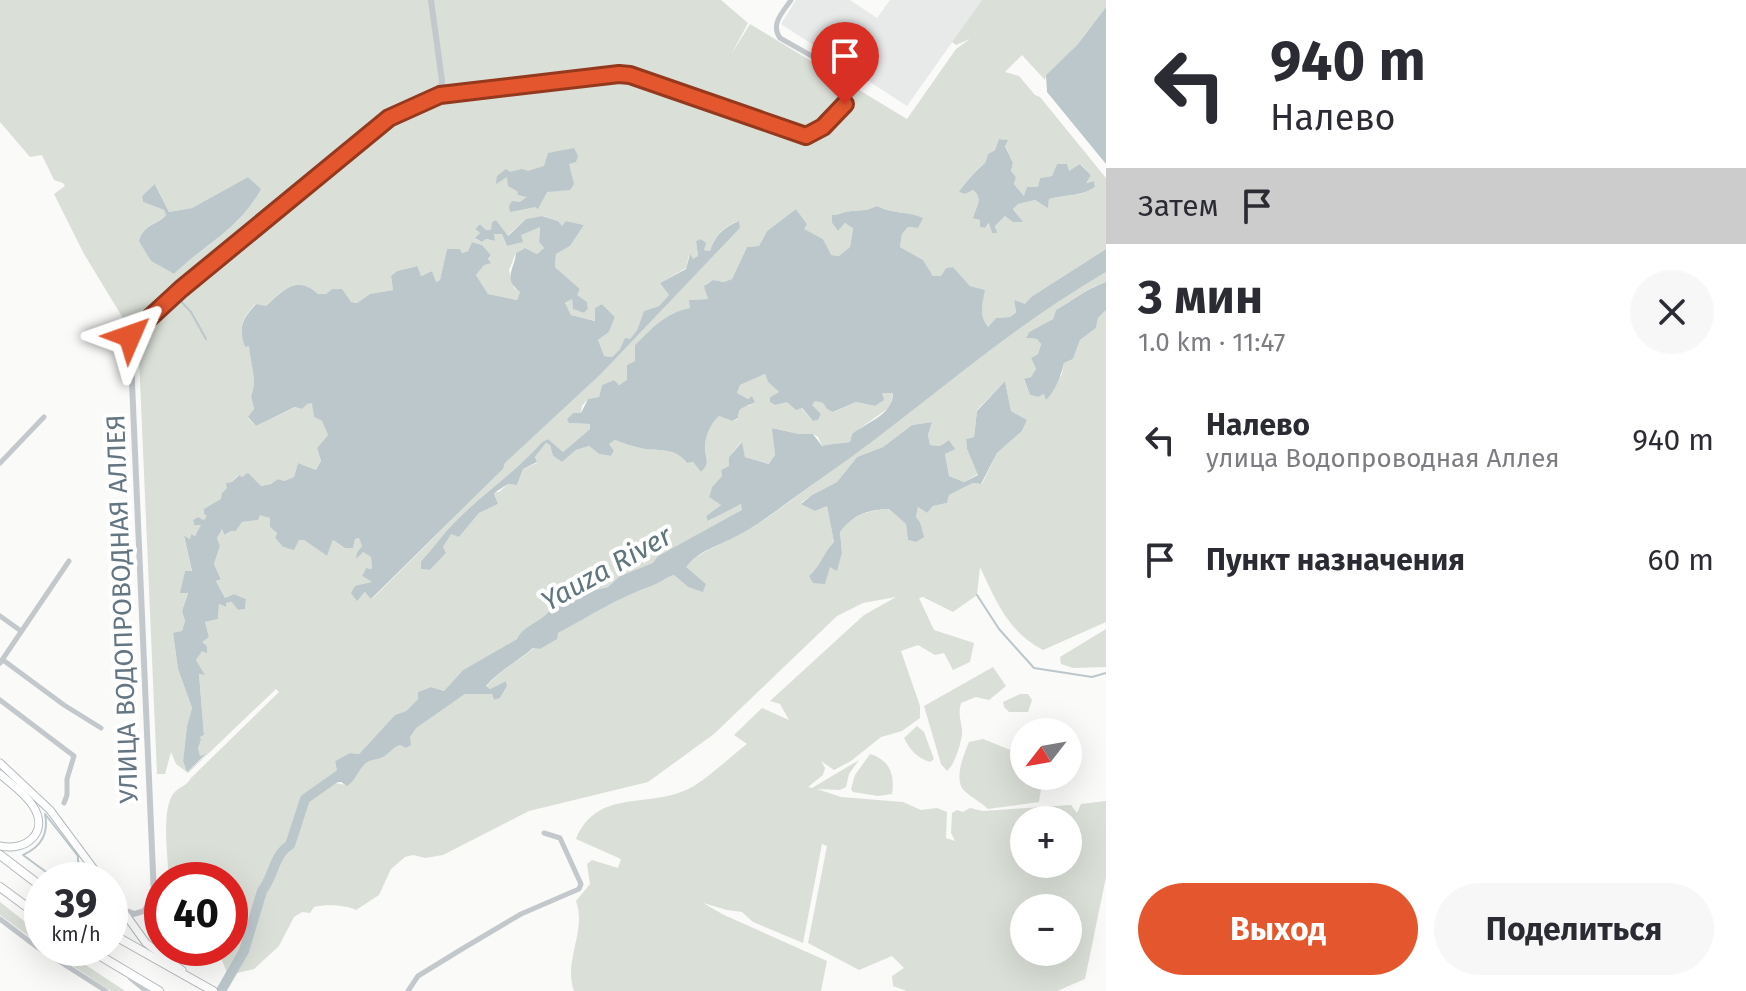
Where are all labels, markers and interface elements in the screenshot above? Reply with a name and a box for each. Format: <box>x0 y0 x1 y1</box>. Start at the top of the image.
pin <box>811 22 879 104</box>
text: 940 m <box>1270 28 1426 95</box>
icon: left <box>1138 32 1242 136</box>
icon: arrive <box>823 34 867 78</box>
text: Налево <box>1270 96 1396 140</box>
icon: arrive <box>1235 184 1279 228</box>
text: Затем <box>1138 188 1219 224</box>
text: 3 мин <box>1138 268 1263 326</box>
button: close <box>1630 270 1714 354</box>
position arrow <box>88 294 172 378</box>
text: 1.0 km · 11:47 <box>1138 327 1285 358</box>
text: Налево <box>1206 407 1310 443</box>
street label: УЛИЦА ВОДОПРОВОДНАЯ АЛЛЕЯ <box>100 414 145 804</box>
icon: left <box>1138 418 1182 462</box>
text: 940 m <box>1632 422 1714 458</box>
text: улица Водопроводная Аллея <box>1206 443 1560 474</box>
water label: Yauza River <box>535 518 678 618</box>
icon: arrive <box>1138 538 1182 582</box>
text: Пункт назначения <box>1206 542 1465 578</box>
text: 60 m <box>1648 542 1714 578</box>
north arrow <box>1010 718 1082 790</box>
map controls <box>1010 718 1082 966</box>
button: + <box>1010 806 1082 878</box>
speed limit sign: 40 <box>144 862 248 966</box>
text: 39 <box>55 880 97 928</box>
button: Выход <box>1138 883 1418 975</box>
button: Поделиться <box>1434 883 1714 975</box>
button: − <box>1010 894 1082 966</box>
text: km/h <box>51 922 101 946</box>

